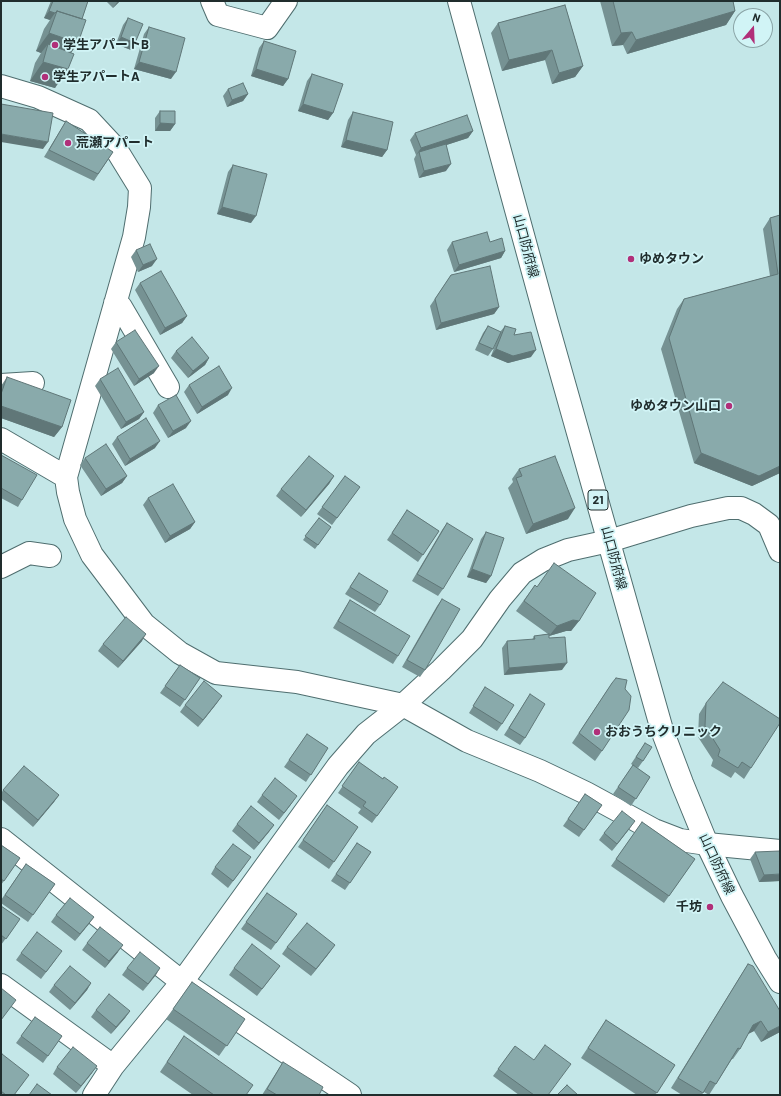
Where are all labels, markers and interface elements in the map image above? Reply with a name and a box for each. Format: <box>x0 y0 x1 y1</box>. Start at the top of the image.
north arrow <box>733 8 773 48</box>
text: N <box>751 10 762 24</box>
place label: 学生アパートB <box>63 37 149 53</box>
marker: 学生アパートB <box>50 40 60 50</box>
place label: 学生アパートA <box>53 69 140 85</box>
marker: 学生アパートA <box>40 72 50 82</box>
place label: 荒瀬アパート <box>76 135 154 151</box>
marker: 荒瀬アパート <box>63 138 73 148</box>
street label: 山口防府線 <box>510 213 542 279</box>
place label: ゆめタウン <box>639 251 704 267</box>
marker: ゆめタウン <box>626 254 636 264</box>
place label: ゆめタウン山口 <box>630 398 721 414</box>
marker: ゆめタウン山口 <box>724 401 734 411</box>
road number: 21 <box>588 490 608 510</box>
street label: 山口防府線 <box>598 525 630 591</box>
place label: おおうちクリニック <box>605 724 722 740</box>
marker: おおうちクリニック <box>592 727 602 737</box>
street label: 山口防府線 <box>696 831 738 897</box>
place label: 千坊 <box>676 899 702 915</box>
marker: 千坊 <box>705 902 715 912</box>

